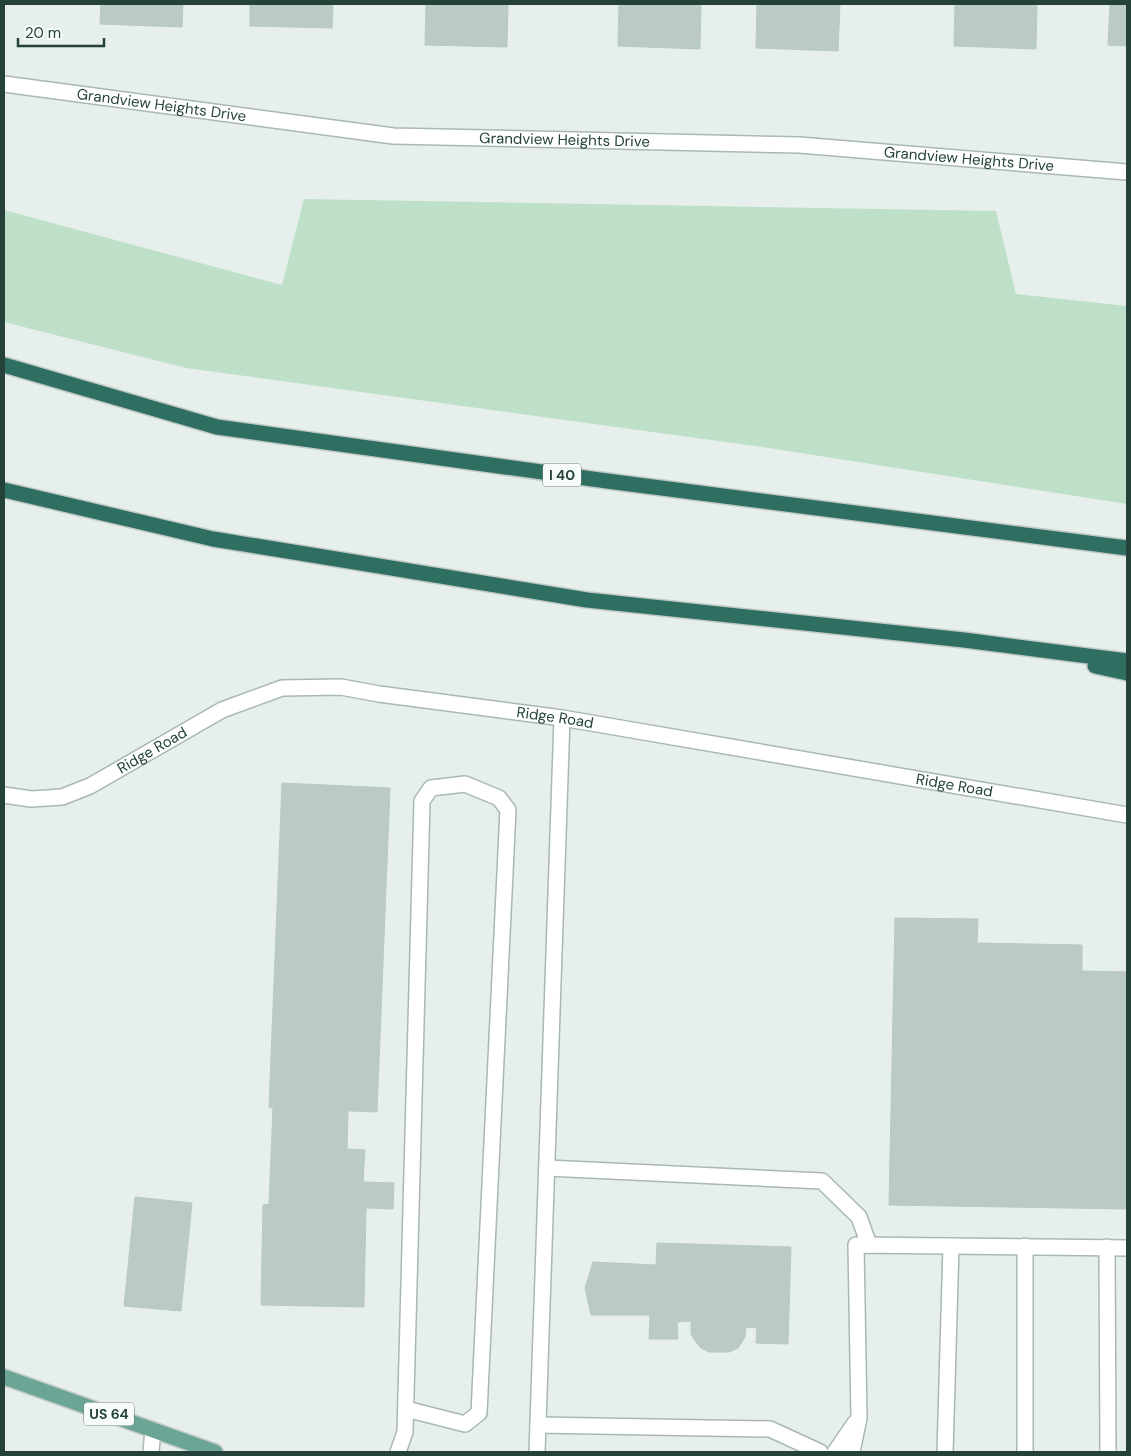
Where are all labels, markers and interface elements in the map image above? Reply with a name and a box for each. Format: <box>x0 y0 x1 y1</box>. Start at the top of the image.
scale bar <box>18 15 104 47</box>
text: 20 m <box>25 23 61 43</box>
street label: Grandview Heights Drive <box>76 84 248 126</box>
street label: Grandview Heights Drive <box>479 128 650 152</box>
street label: Grandview Heights Drive <box>883 142 1055 176</box>
road number: I 40 <box>543 464 581 486</box>
street label: Ridge Road <box>515 702 595 733</box>
street label: Ridge Road <box>113 722 191 778</box>
street label: Ridge Road <box>914 769 994 802</box>
road number: US 64 <box>84 1402 134 1426</box>

